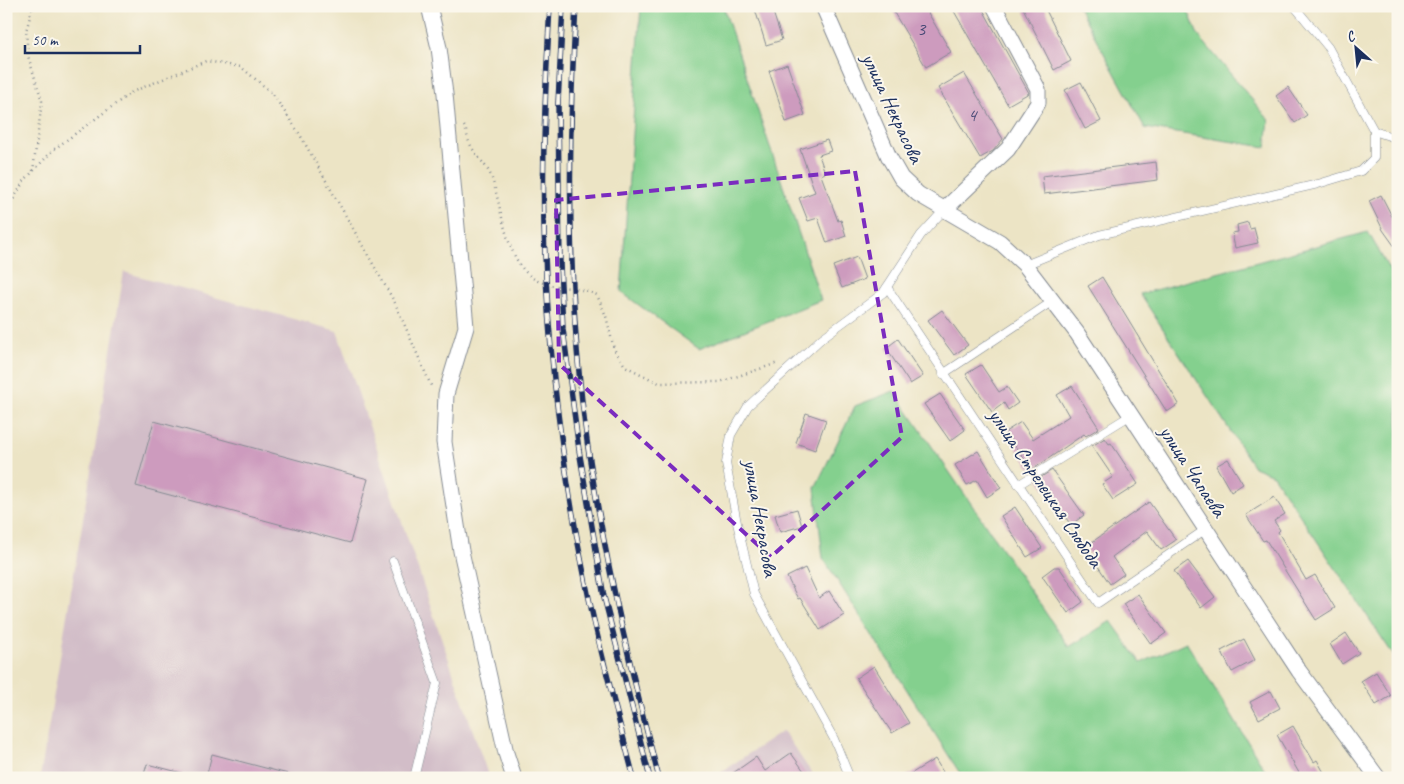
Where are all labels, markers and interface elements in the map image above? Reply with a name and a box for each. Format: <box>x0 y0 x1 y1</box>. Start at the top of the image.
house number: 3 <box>917 17 927 41</box>
scale bar <box>25 22 140 54</box>
north arrow <box>1332 22 1382 72</box>
text: С <box>1343 27 1359 46</box>
text: 50 m <box>32 31 59 50</box>
street label: улица Некрасова <box>855 47 931 169</box>
house number: 4 <box>968 103 979 127</box>
street label: улица Стрелецкая Слобода <box>982 402 1110 574</box>
street label: улица Чапаева <box>1153 419 1233 523</box>
street label: улица Некрасова <box>738 455 784 580</box>

